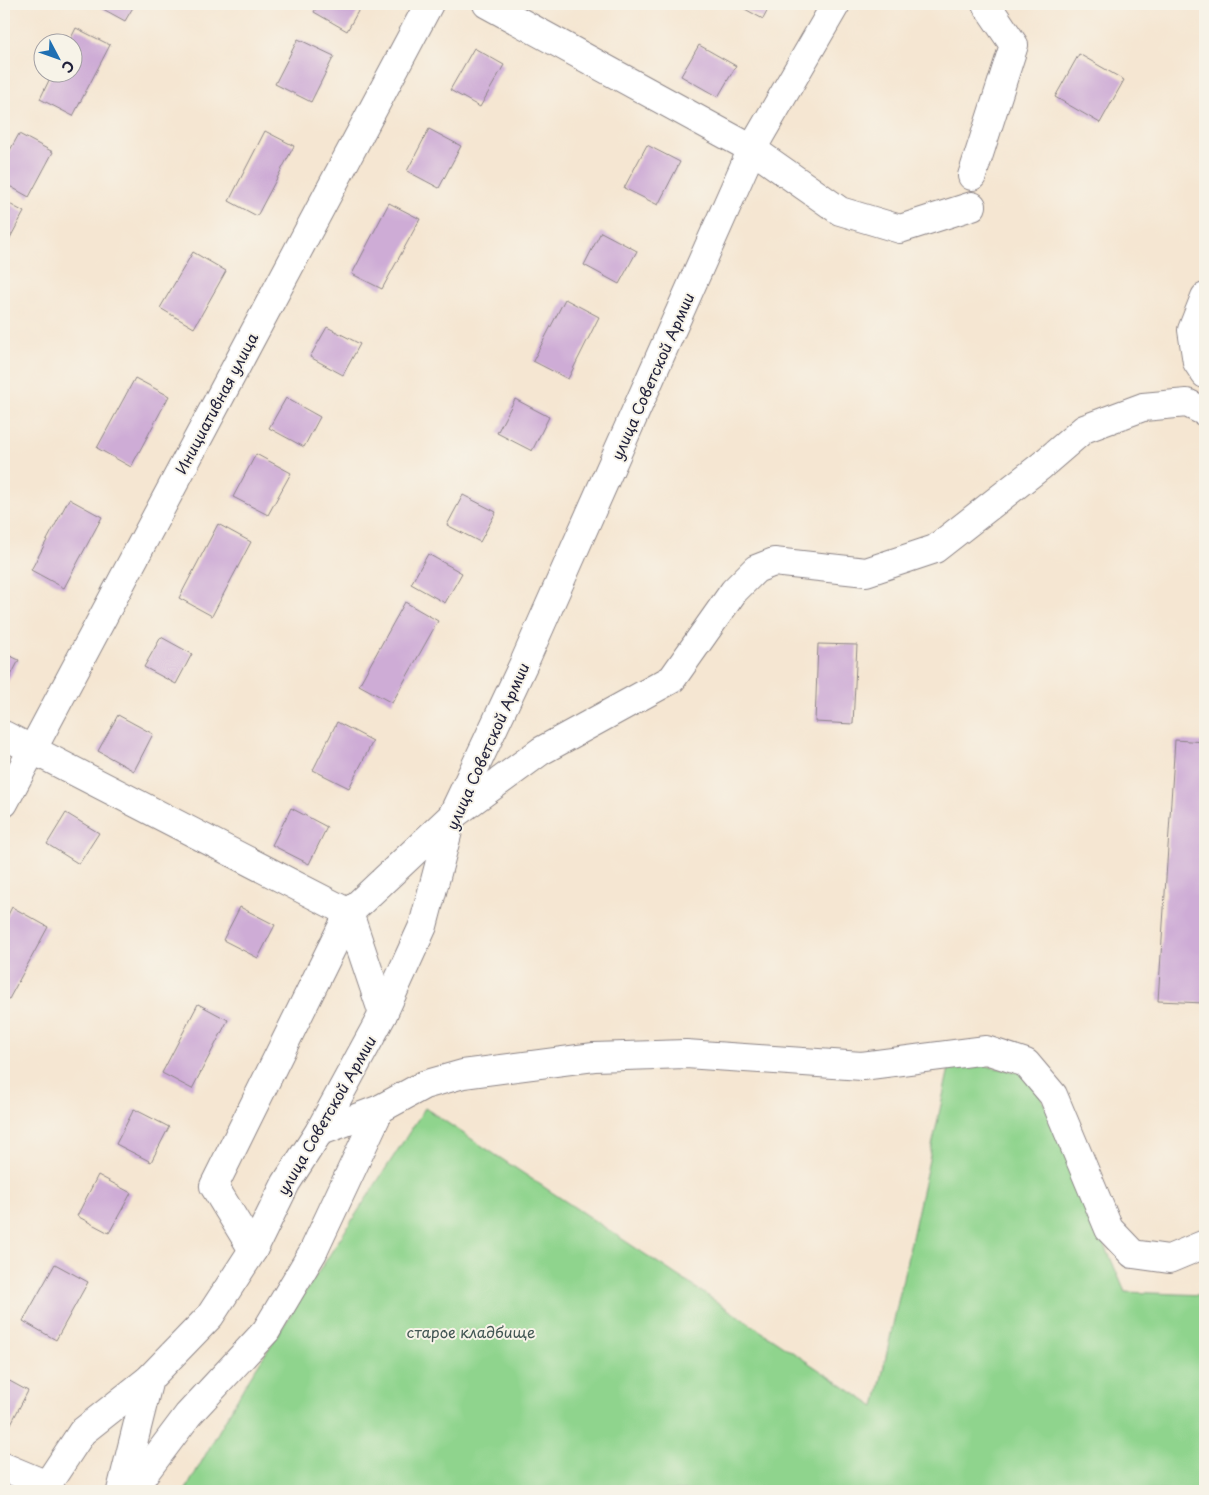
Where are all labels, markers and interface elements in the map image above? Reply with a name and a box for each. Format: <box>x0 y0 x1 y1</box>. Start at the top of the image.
north arrow <box>32 32 82 82</box>
text: С <box>57 56 80 78</box>
street label: улица Советской Армии <box>605 289 699 463</box>
street label: Инициативная улица <box>169 328 263 478</box>
street label: улица Советской Армии <box>440 659 534 833</box>
street label: улица Советской Армии <box>271 1031 381 1199</box>
park label: старое кладбище <box>407 1320 535 1343</box>

